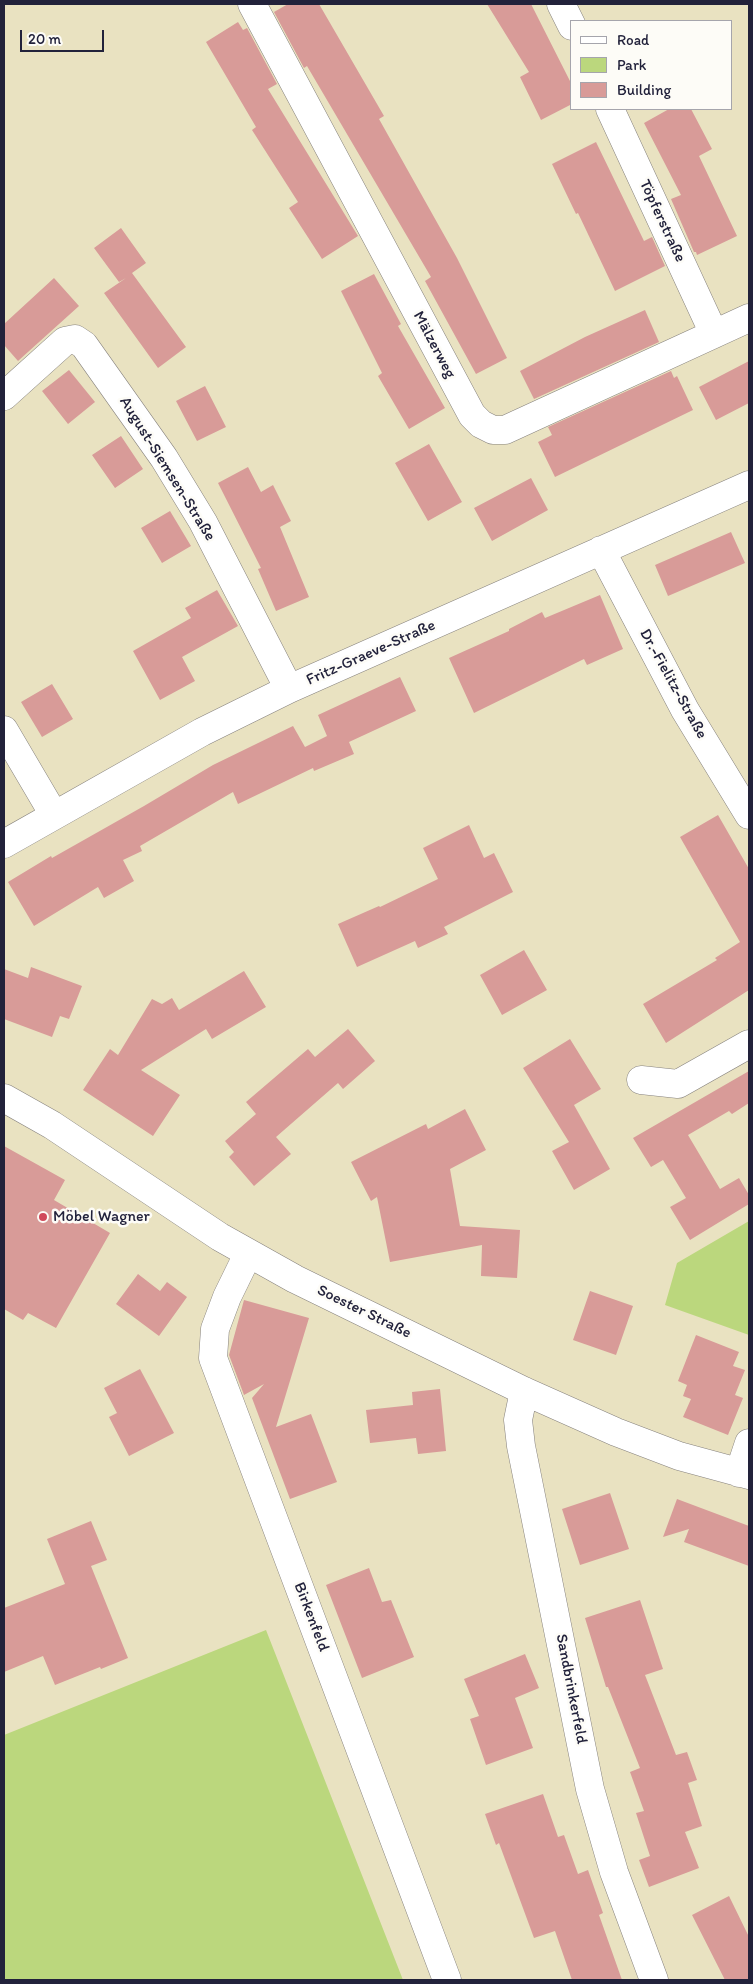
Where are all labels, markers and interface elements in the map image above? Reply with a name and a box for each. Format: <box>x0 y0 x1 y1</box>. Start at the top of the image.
scale bar <box>22 20 106 52</box>
legend <box>570 20 733 110</box>
text: 20 m <box>28 30 61 48</box>
text: Road <box>617 31 649 49</box>
text: Park <box>617 56 647 74</box>
text: Building <box>617 81 671 99</box>
street label: Töpferstraße <box>635 177 689 265</box>
street label: Mälzerweg <box>408 308 460 382</box>
street label: August-Siemsen-Straße <box>115 393 219 545</box>
street label: Fritz-Graeve-Straße <box>303 616 439 690</box>
street label: Dr.-Fielitz-Straße <box>635 626 711 742</box>
place label: Möbel Wagner <box>53 1207 150 1227</box>
marker: Möbel Wagner <box>37 1211 49 1223</box>
street label: Soester Straße <box>314 1281 414 1343</box>
street label: Birkenfeld <box>289 1580 333 1654</box>
street label: Sandbrinkerfeld <box>551 1632 591 1746</box>

